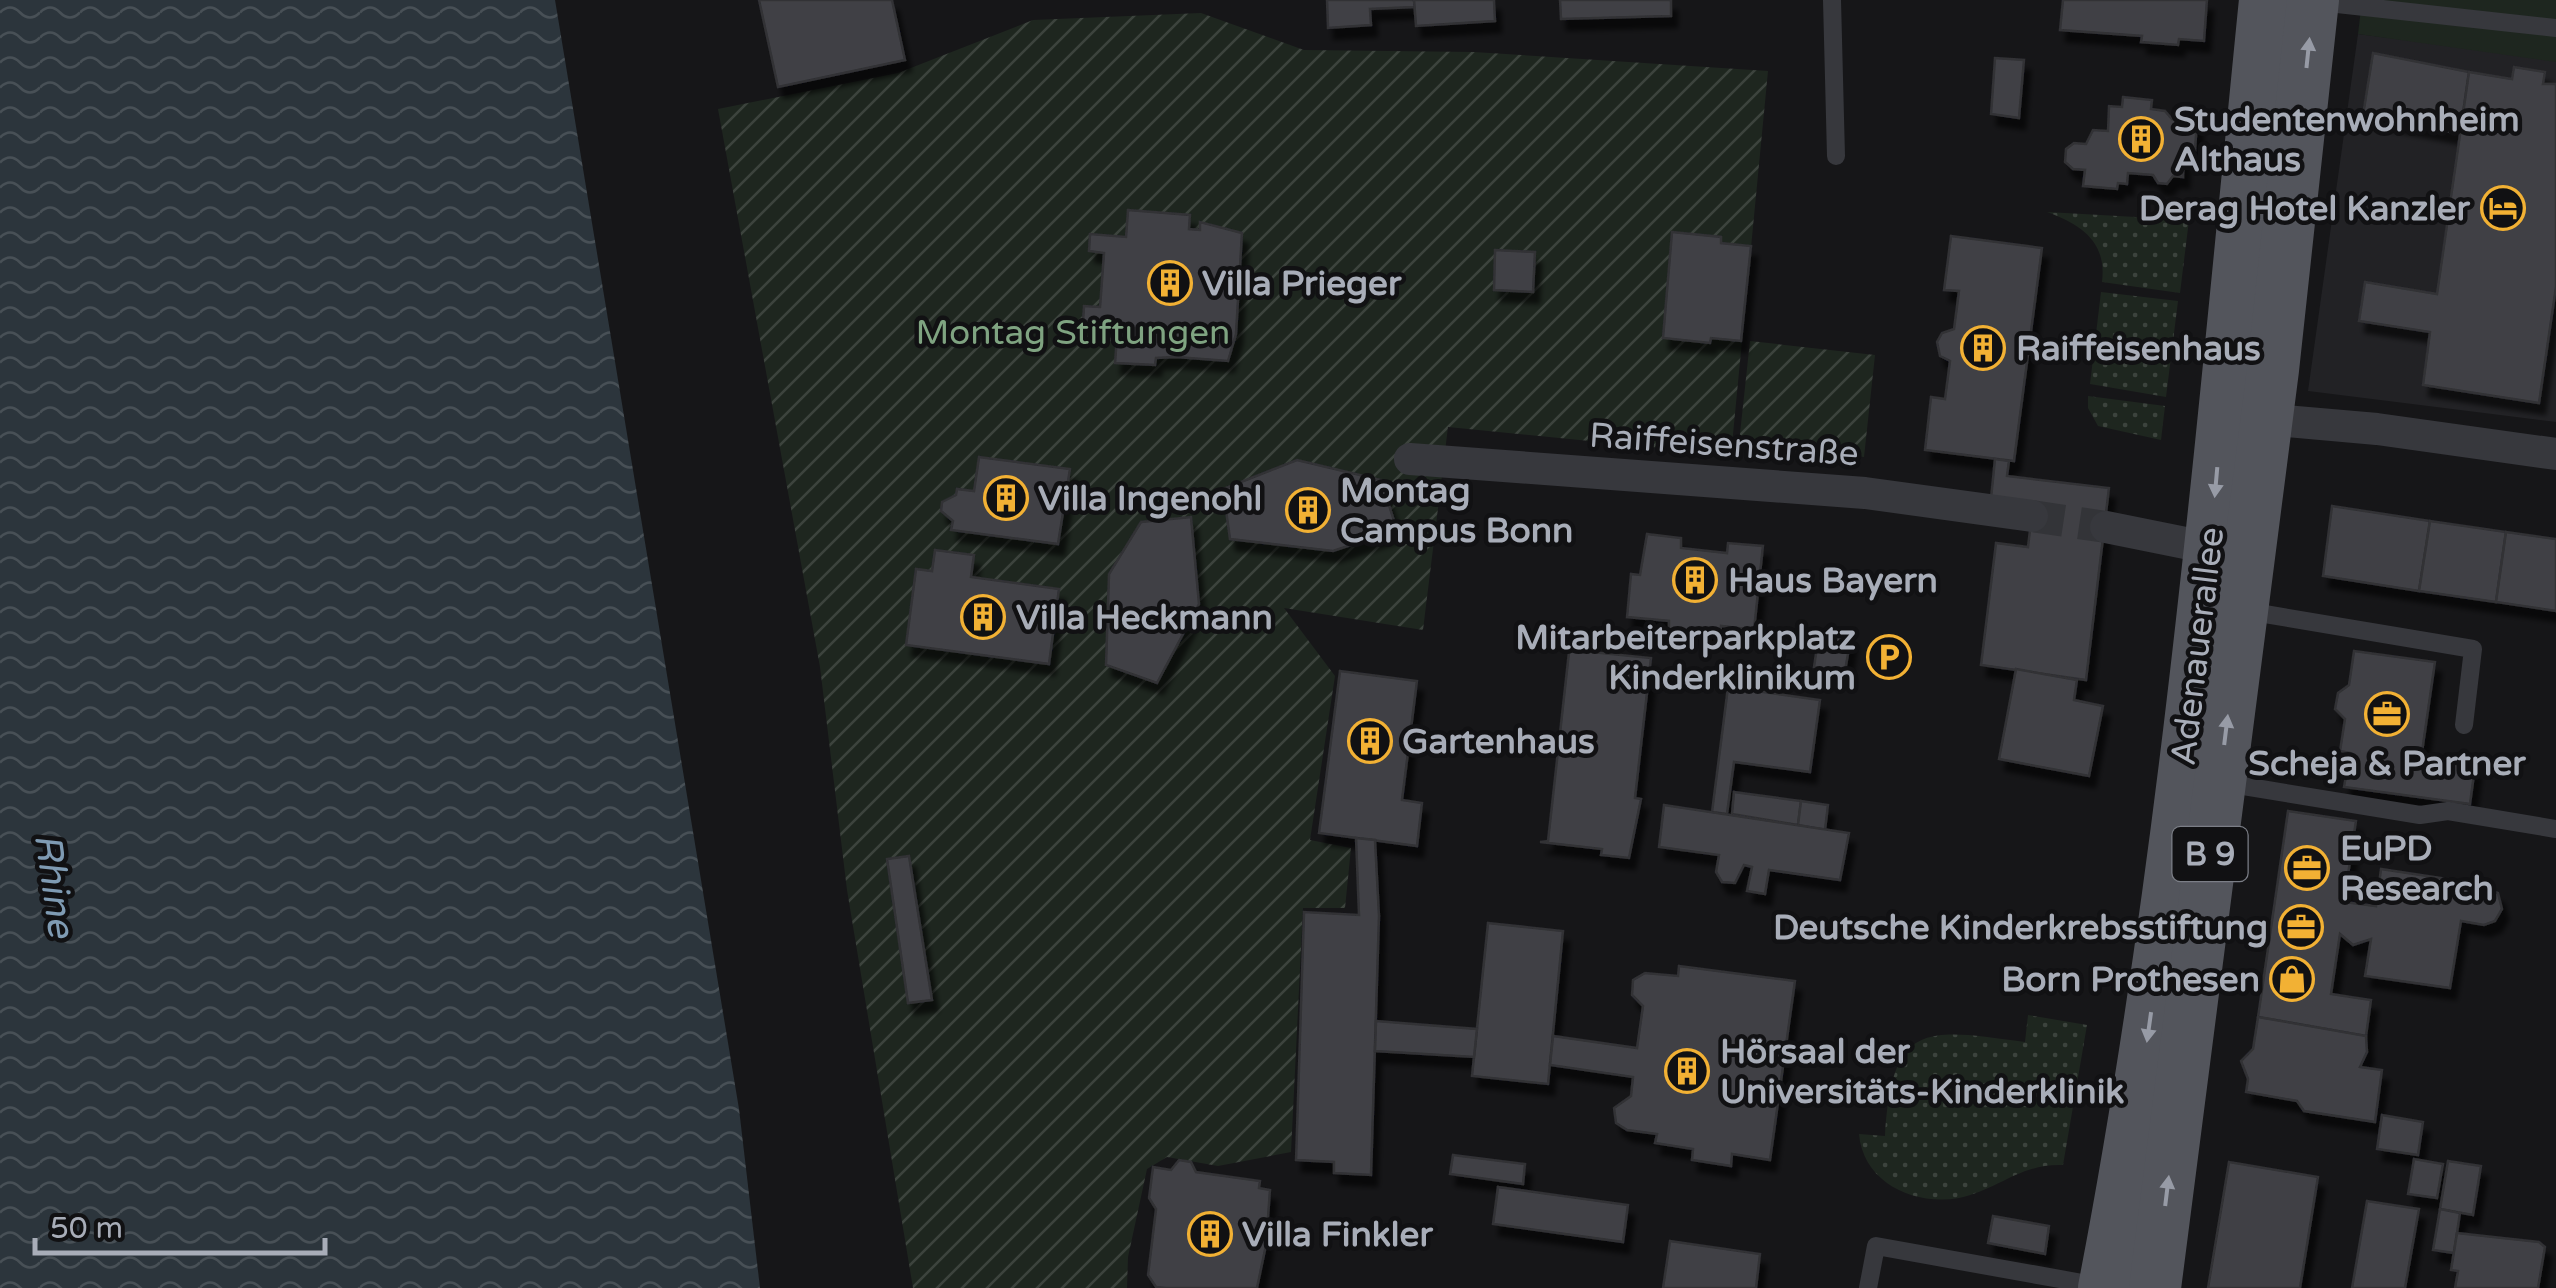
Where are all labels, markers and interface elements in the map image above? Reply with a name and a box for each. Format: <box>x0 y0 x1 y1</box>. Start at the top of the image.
one-way arrow <box>2300 37 2316 69</box>
place label: Studentenwohnheim Althaus <box>2174 99 2520 181</box>
building icon: Studentenwohnheim Althaus <box>2118 116 2164 162</box>
hotel icon: Derag Hotel Kanzler <box>2480 185 2526 231</box>
place label: Derag Hotel Kanzler <box>2139 188 2471 230</box>
building icon: Villa Prieger <box>1147 260 1193 306</box>
place label: Villa Prieger <box>1202 263 1402 305</box>
park label: Montag Stiftungen <box>916 312 1230 354</box>
building icon: Raiffeisenhaus <box>1960 325 2006 371</box>
place label: Raiffeisenhaus <box>2016 328 2261 370</box>
street label: Raiffeisenstraße <box>1588 415 1860 475</box>
one-way arrow <box>2207 466 2223 498</box>
place label: Montag Campus Bonn <box>1340 470 1573 552</box>
building icon: Villa Ingenohl <box>983 475 1029 521</box>
place label: Villa Ingenohl <box>1038 478 1262 520</box>
building icon: Montag Campus Bonn <box>1285 487 1331 533</box>
street label: Adenauerallee <box>2163 525 2233 768</box>
building icon: Haus Bayern <box>1672 557 1718 603</box>
place label: Haus Bayern <box>1728 560 1938 602</box>
building icon: Villa Heckmann <box>960 594 1006 640</box>
place label: Villa Heckmann <box>1016 597 1273 639</box>
place label: Mitarbeiterparkplatz Kinderklinikum <box>1515 617 1856 699</box>
parking icon: Mitarbeiterparkplatz Kinderklinikum <box>1866 634 1912 680</box>
office icon: Scheja & Partner <box>2364 691 2410 737</box>
one-way arrow <box>2219 714 2235 745</box>
building icon: Gartenhaus <box>1347 718 1393 764</box>
place label: Gartenhaus <box>1402 721 1595 763</box>
place label: Scheja & Partner <box>2248 743 2526 785</box>
road number: B 9 <box>2172 827 2248 881</box>
place label: EuPD Research <box>2340 828 2494 910</box>
water label: Rhine <box>24 830 84 942</box>
office icon: EuPD Research <box>2284 845 2330 891</box>
office icon: Deutsche Kinderkrebsstiftung <box>2278 904 2324 950</box>
place label: Deutsche Kinderkrebsstiftung <box>1773 907 2268 949</box>
shop icon: Born Prothesen <box>2269 956 2315 1002</box>
place label: Born Prothesen <box>2001 959 2260 1001</box>
one-way arrow <box>2140 1011 2156 1043</box>
place label: Hörsaal der Universitäts-Kinderklinik <box>1720 1031 2124 1113</box>
building icon: Hörsaal der Universitäts-Kinderklinik <box>1664 1048 1710 1094</box>
one-way arrow <box>2160 1175 2176 1207</box>
scale bar <box>35 1193 325 1255</box>
text: 50 m <box>50 1210 123 1247</box>
building icon: Villa Finkler <box>1187 1211 1233 1257</box>
place label: Villa Finkler <box>1242 1214 1433 1256</box>

